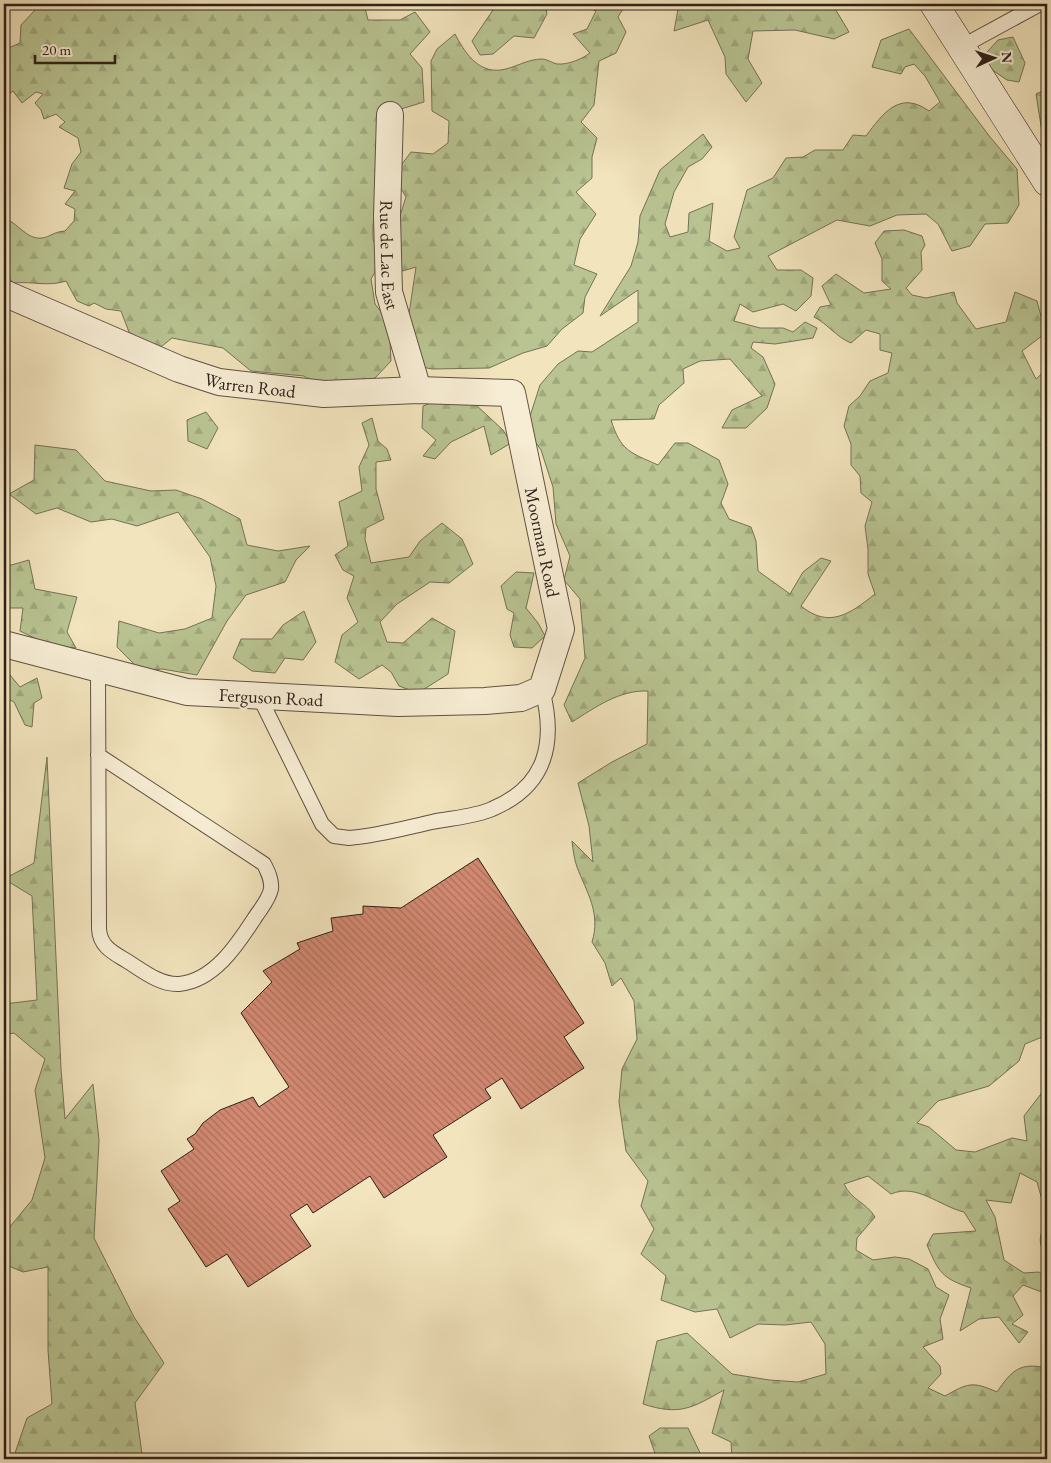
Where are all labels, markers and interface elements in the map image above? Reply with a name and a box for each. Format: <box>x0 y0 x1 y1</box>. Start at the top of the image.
scale bar <box>35 32 115 64</box>
north arrow <box>968 32 1018 82</box>
text: 20 m <box>42 40 71 59</box>
text: N <box>998 51 1016 64</box>
street label: Rue de Lac East <box>375 200 405 313</box>
street label: Warren Road <box>201 367 298 402</box>
street label: Moorman Road <box>520 485 566 600</box>
street label: Ferguson Road <box>218 683 325 711</box>

